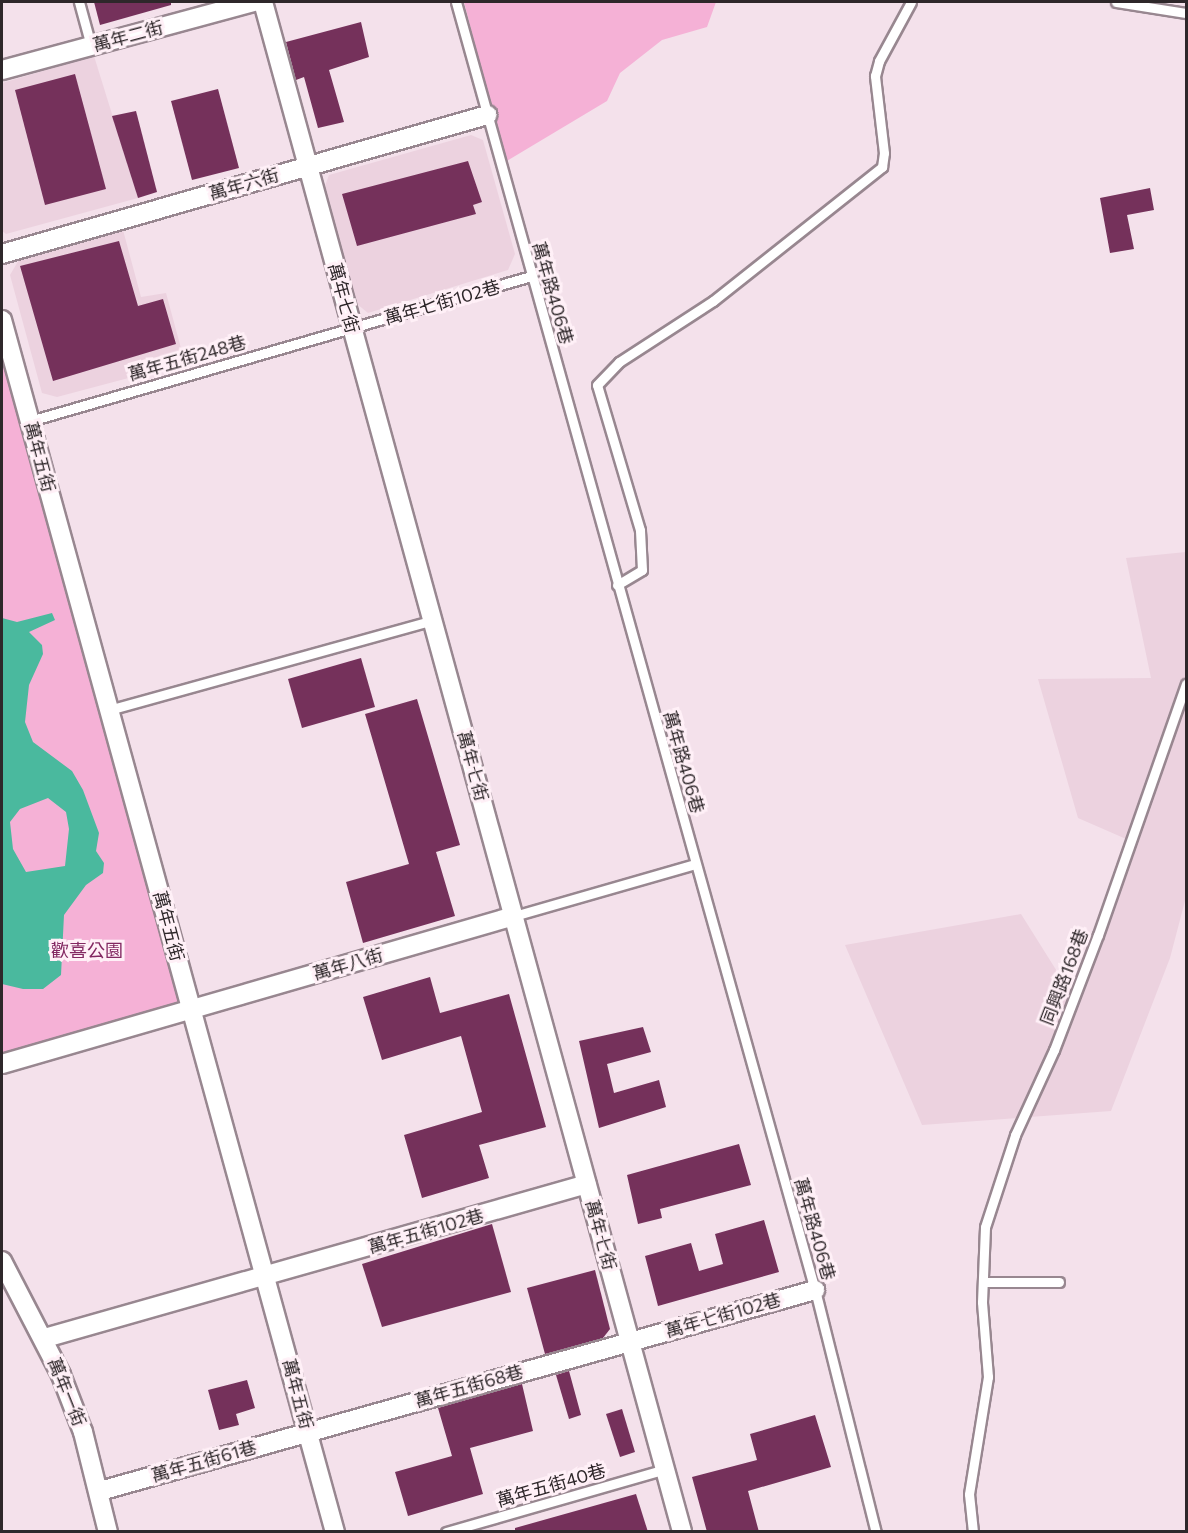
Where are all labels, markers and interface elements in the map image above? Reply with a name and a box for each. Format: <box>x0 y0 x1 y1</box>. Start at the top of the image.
street label: 萬年二街 <box>90 16 166 56</box>
street label: 萬年六街 <box>206 164 282 204</box>
street label: 萬年路406巷 <box>528 239 578 347</box>
street label: 萬年七街 <box>324 260 364 336</box>
street label: 萬年七街102巷 <box>382 275 502 329</box>
street label: 萬年五街248巷 <box>126 331 248 385</box>
street label: 萬年五街 <box>20 419 60 495</box>
street label: 萬年路406巷 <box>659 708 709 816</box>
street label: 萬年七街 <box>453 728 493 804</box>
street label: 萬年五街 <box>149 888 189 964</box>
street label: 同興路168巷 <box>1036 926 1092 1028</box>
park label: 歡喜公園 <box>51 939 123 961</box>
street label: 萬年八街 <box>310 944 386 984</box>
street label: 萬年路406巷 <box>790 1175 840 1283</box>
street label: 萬年七街 <box>581 1197 621 1273</box>
street label: 萬年五街102巷 <box>366 1204 486 1258</box>
street label: 萬年七街102巷 <box>663 1288 783 1342</box>
street label: 萬年一街 <box>44 1355 90 1429</box>
street label: 萬年五街 <box>278 1356 318 1432</box>
street label: 萬年五街68巷 <box>412 1360 526 1412</box>
street label: 萬年五街61巷 <box>149 1436 259 1486</box>
street label: 萬年五街40巷 <box>494 1459 608 1511</box>

